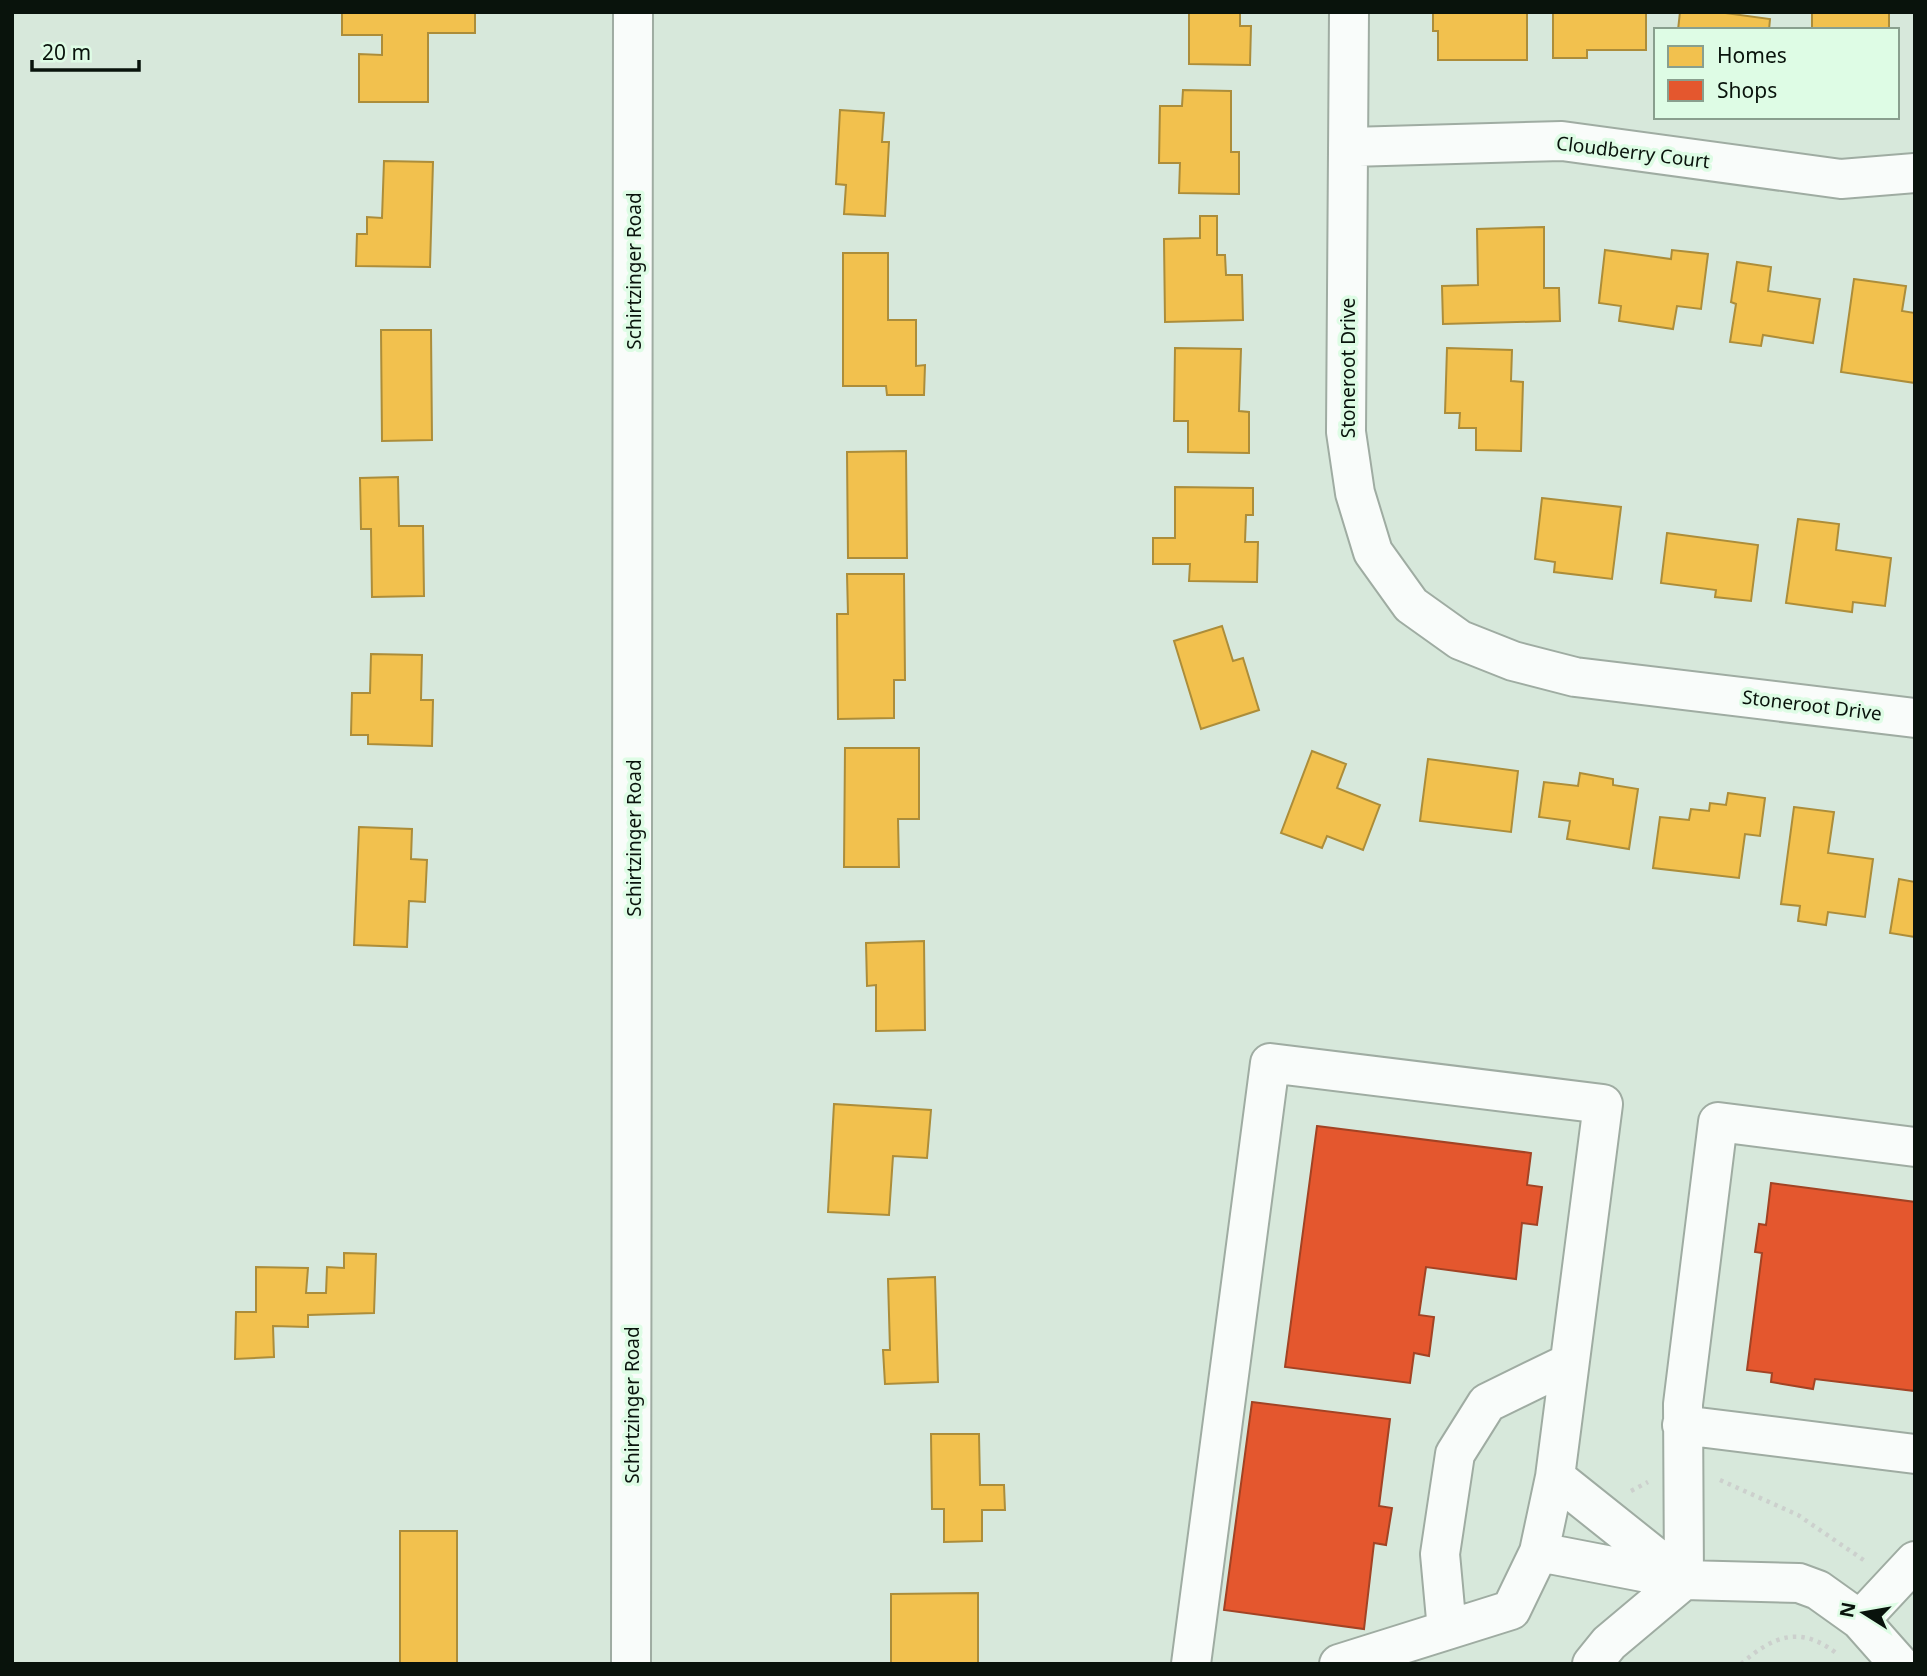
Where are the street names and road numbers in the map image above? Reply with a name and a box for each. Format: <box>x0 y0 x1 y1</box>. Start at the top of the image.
street label: Cloudberry Court <box>1555 130 1711 174</box>
street label: Schirtzinger Road <box>621 192 647 350</box>
street label: Stoneroot Drive <box>1335 298 1361 438</box>
street label: Stoneroot Drive <box>1741 684 1883 726</box>
street label: Schirtzinger Road <box>621 759 647 917</box>
street label: Schirtzinger Road <box>619 1326 645 1484</box>

